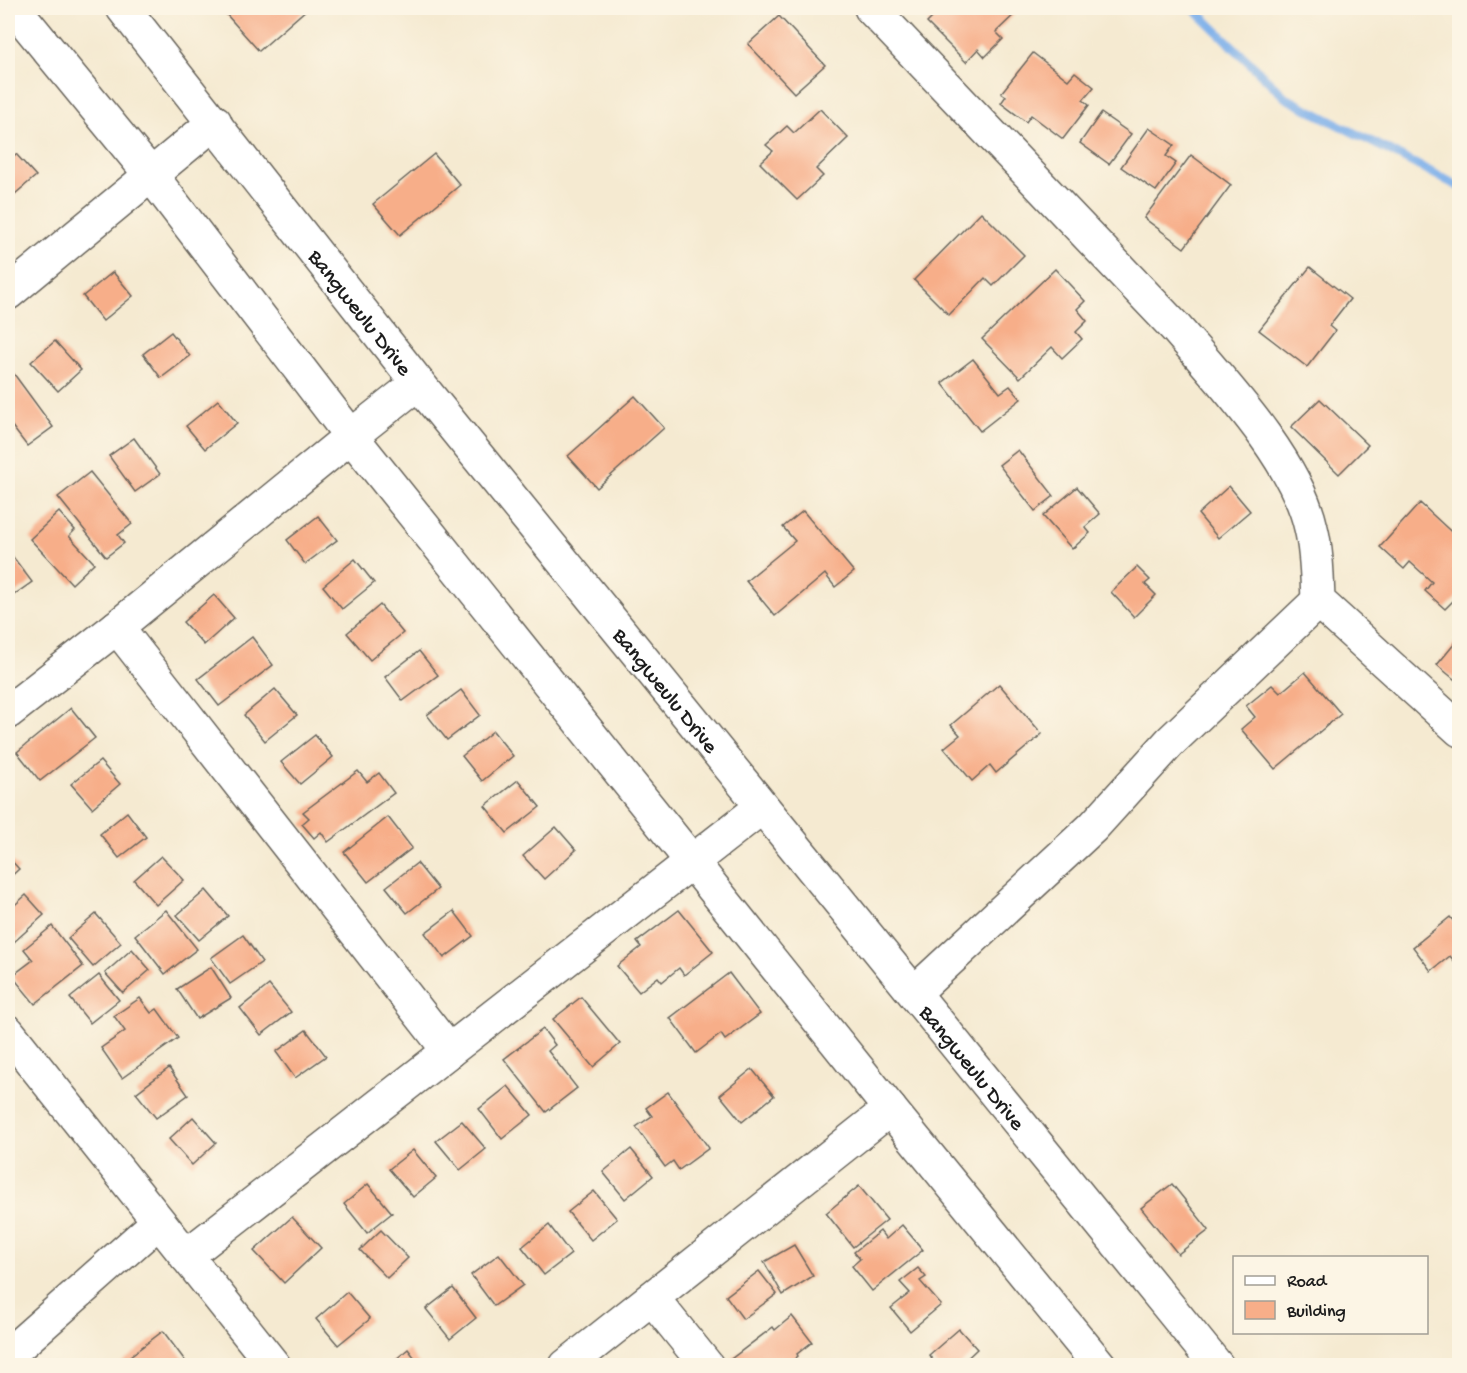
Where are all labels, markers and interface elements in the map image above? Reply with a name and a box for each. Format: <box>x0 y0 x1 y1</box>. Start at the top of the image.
street label: Bangweulu Drive <box>300 245 417 383</box>
street label: Bangweulu Drive <box>605 623 723 760</box>
street label: Bangweulu Drive <box>911 1001 1029 1137</box>
legend <box>1233 1256 1428 1334</box>
text: Road <box>1287 1272 1328 1293</box>
text: Building <box>1286 1302 1346 1323</box>

